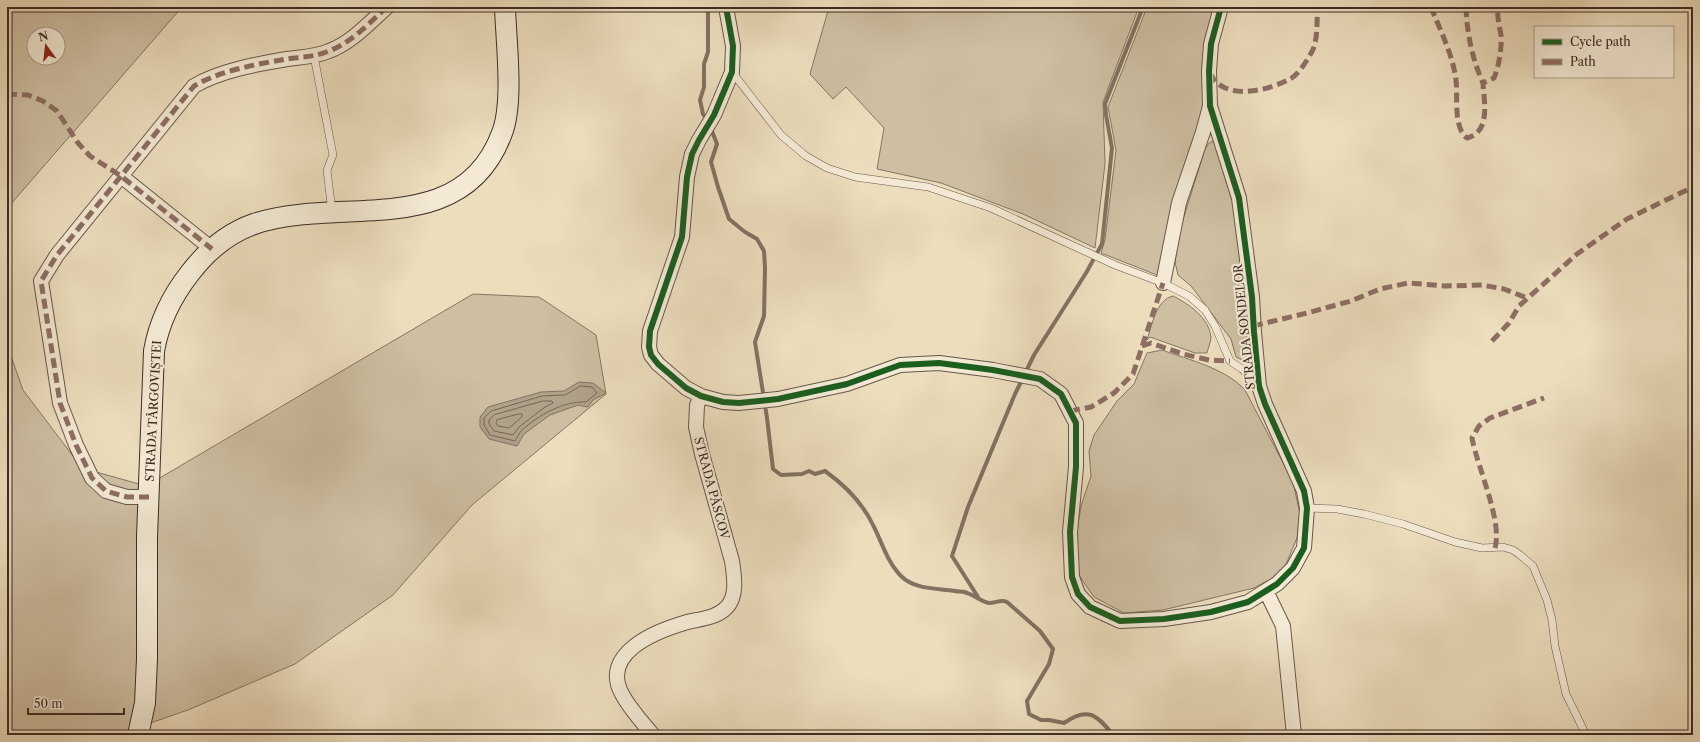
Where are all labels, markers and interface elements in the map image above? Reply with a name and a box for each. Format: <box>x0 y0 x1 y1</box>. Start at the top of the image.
north arrow <box>26 26 66 66</box>
legend <box>1534 26 1674 78</box>
text: N <box>37 28 50 44</box>
text: Cycle path <box>1570 34 1631 49</box>
text: Path <box>1570 54 1596 69</box>
street label: STRADA SONDELOR <box>1230 262 1258 391</box>
street label: STRADA TÂRGOVIȘTEI <box>141 340 165 482</box>
street label: STRADA PÂSCOV <box>691 435 734 541</box>
scale bar <box>28 690 124 716</box>
text: 50 m <box>34 696 63 711</box>

